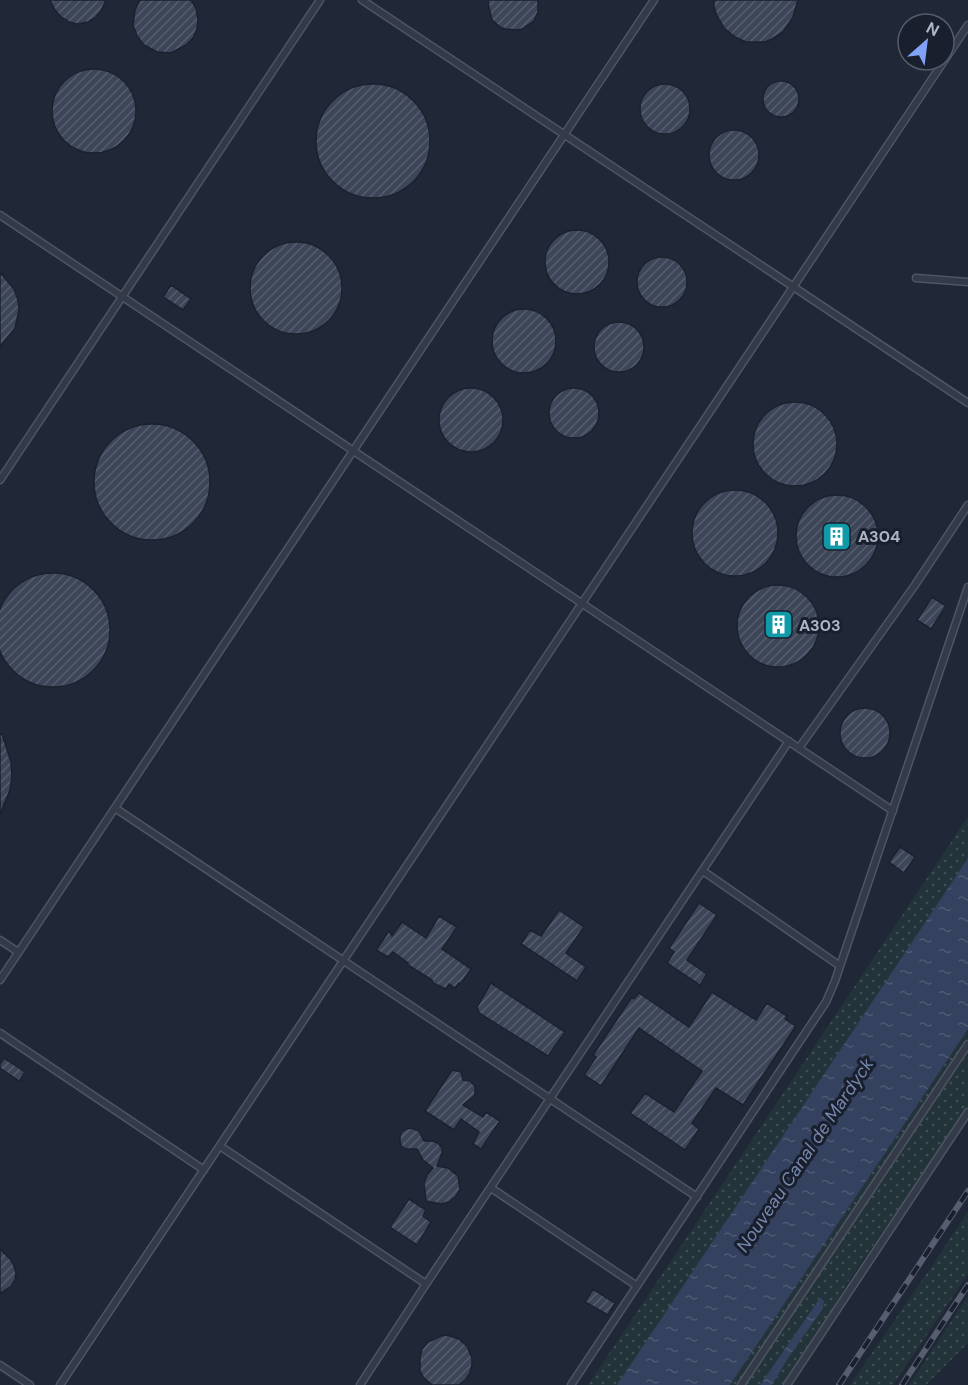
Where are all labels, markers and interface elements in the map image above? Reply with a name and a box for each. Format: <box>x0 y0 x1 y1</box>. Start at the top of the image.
north arrow <box>896 12 956 72</box>
text: N <box>923 17 943 41</box>
building icon: A304 <box>821 520 853 552</box>
place label: A304 <box>858 526 900 547</box>
building icon: A303 <box>762 609 794 641</box>
place label: A303 <box>799 615 841 636</box>
water label: Nouveau Canal de Mardyck <box>731 1053 880 1257</box>

